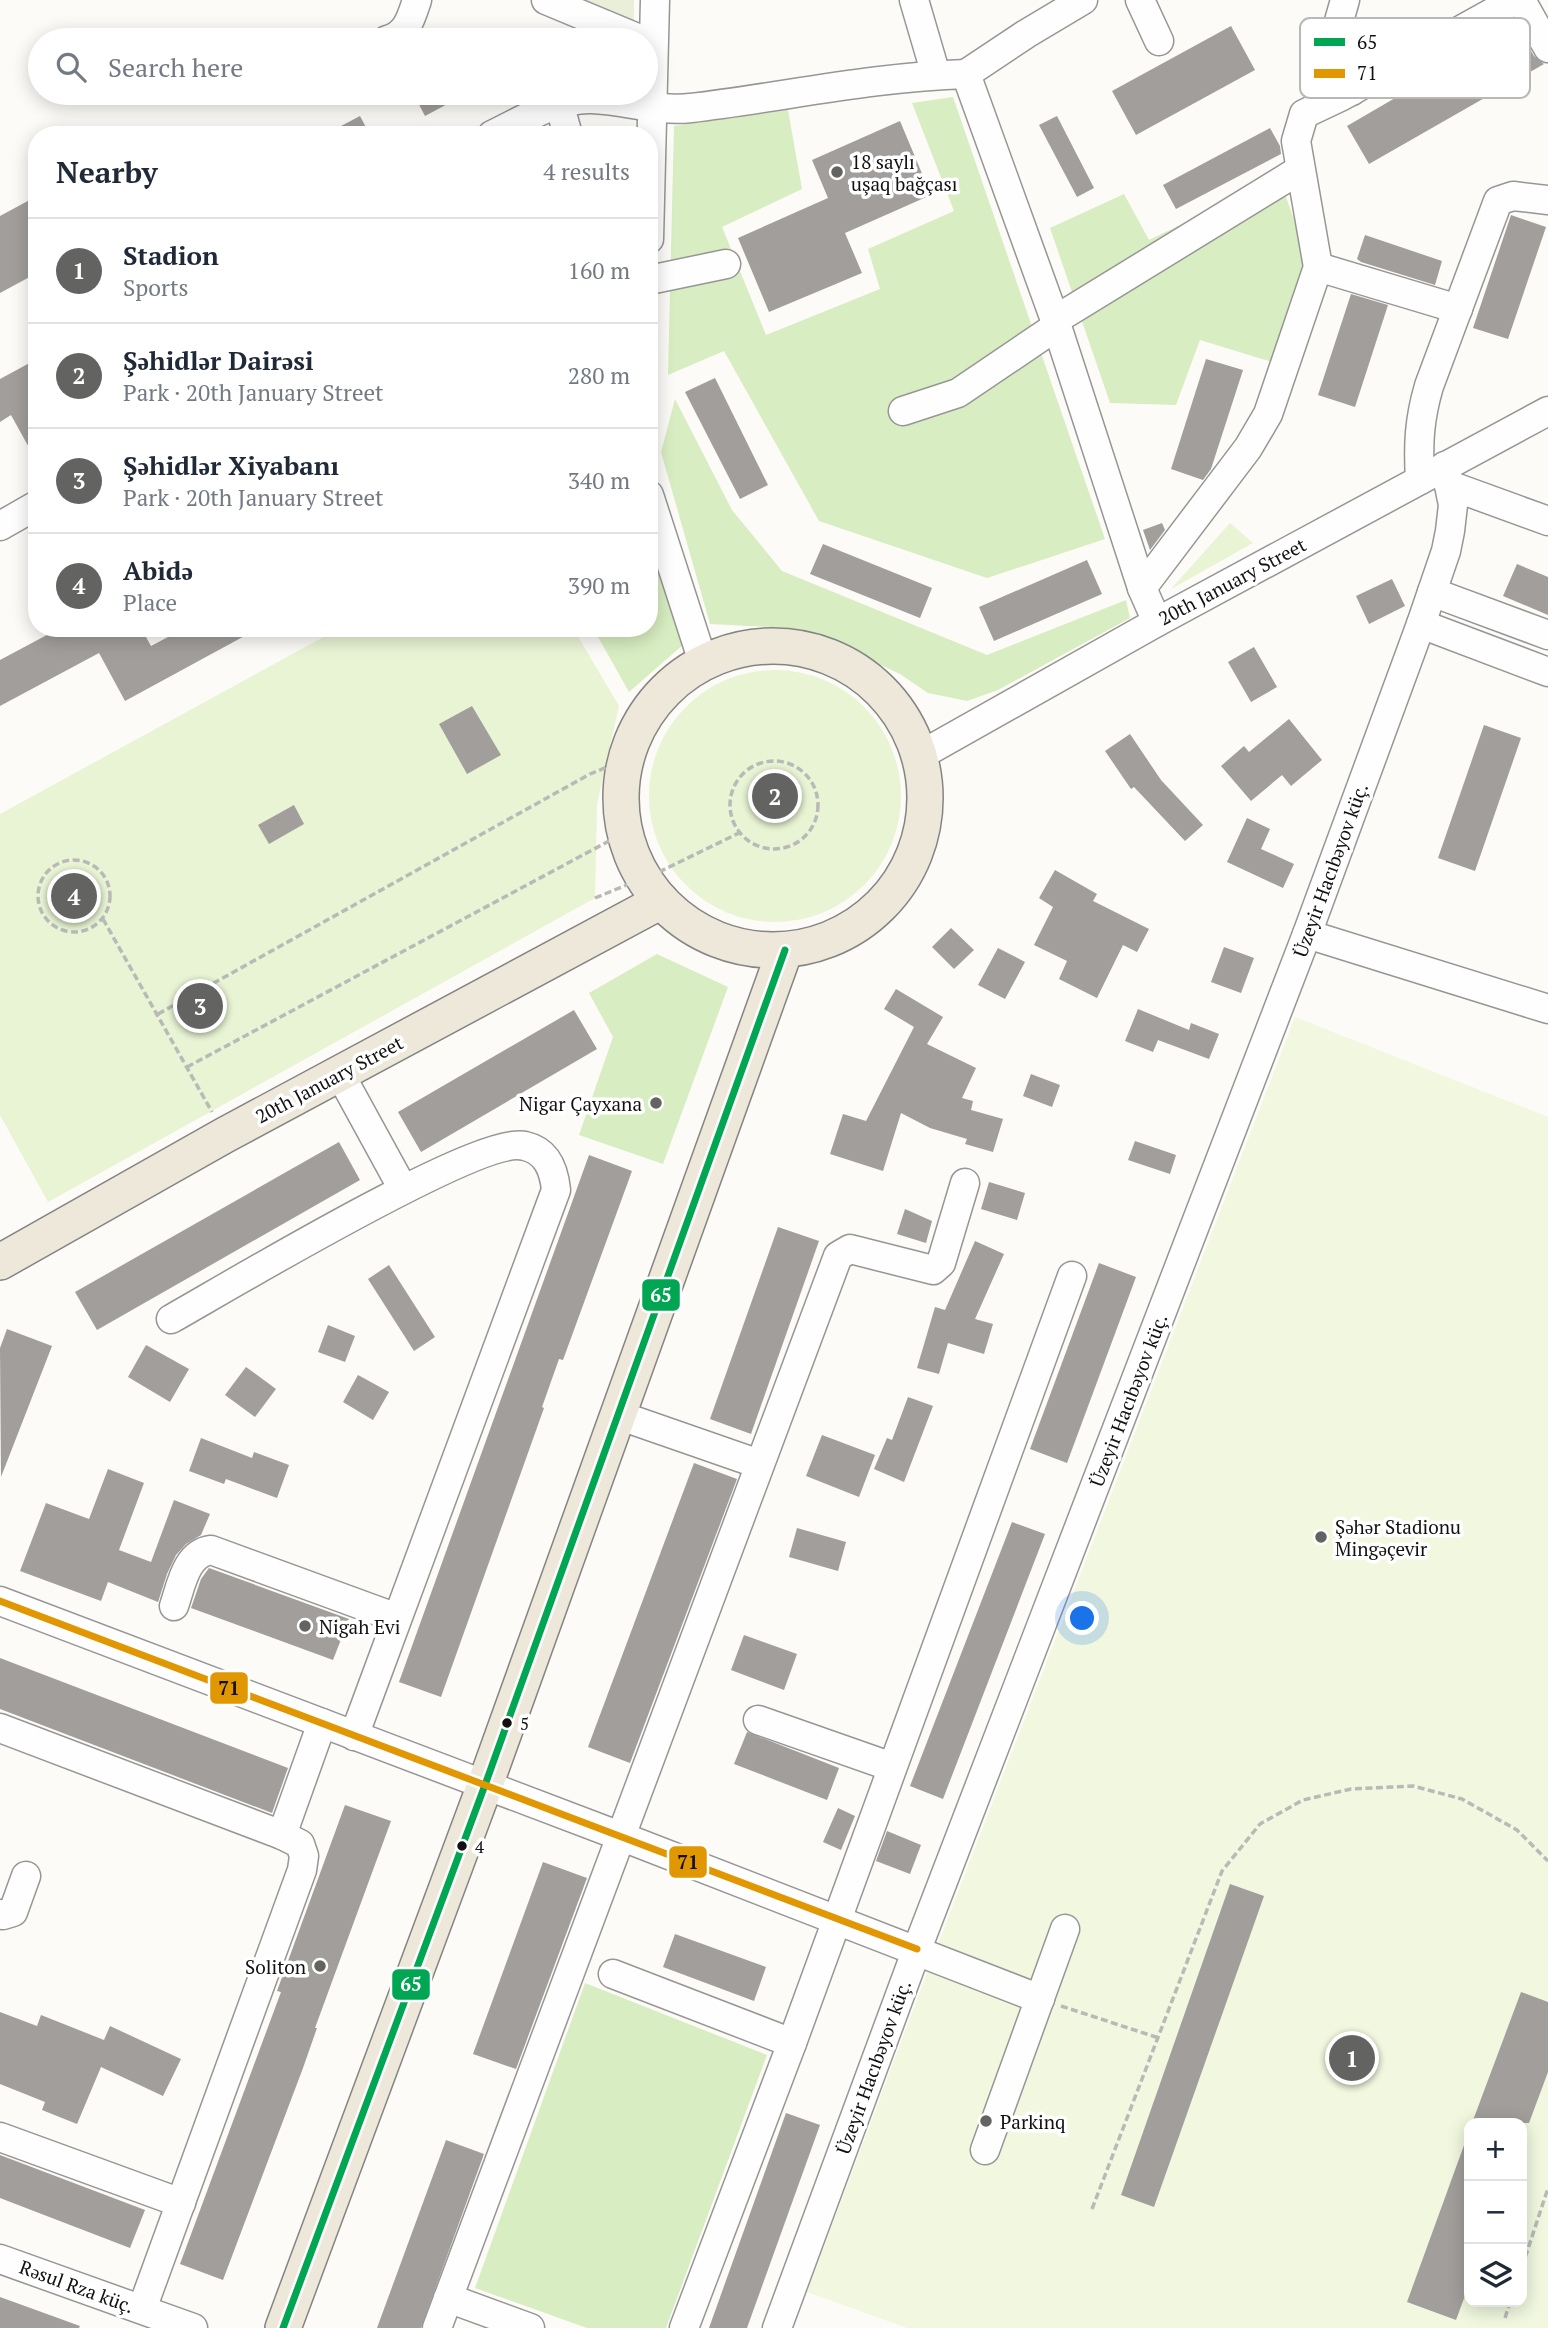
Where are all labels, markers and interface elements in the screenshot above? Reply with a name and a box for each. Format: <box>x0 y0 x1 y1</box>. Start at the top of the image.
legend <box>1300 18 1530 98</box>
search box <box>28 28 658 105</box>
text: 65 <box>1357 29 1377 54</box>
icon: search <box>52 48 90 86</box>
text: Search here <box>108 50 243 84</box>
text: 71 <box>1357 60 1377 85</box>
place label: 18 saylı uşaq bağçası <box>851 149 957 196</box>
text: Nearby <box>56 152 158 192</box>
text: 4 results <box>543 156 630 187</box>
marker: 18 saylı uşaq bağçası <box>829 164 845 180</box>
text: Stadion <box>123 238 219 272</box>
text: 1 <box>73 255 86 286</box>
text: 160 m <box>568 255 630 286</box>
text: Sports <box>123 272 188 303</box>
text: Şəhidlər Dairəsi <box>123 343 314 377</box>
text: 2 <box>73 360 86 391</box>
text: 280 m <box>568 360 630 391</box>
text: Park · 20th January Street <box>123 377 384 408</box>
text: Şəhidlər Xiyabanı <box>123 448 339 482</box>
text: 3 <box>73 465 86 496</box>
text: 340 m <box>568 465 630 496</box>
text: Park · 20th January Street <box>123 482 384 513</box>
street label: 20th January Street <box>1154 532 1310 630</box>
text: Abidə <box>123 553 193 587</box>
text: 4 <box>73 570 86 601</box>
text: 390 m <box>568 570 630 601</box>
text: Place <box>123 587 177 618</box>
pin: 2 <box>752 770 798 822</box>
street label: Üzeyir Hacıbəyov küç. <box>1287 779 1373 961</box>
pin: 4 <box>51 870 97 922</box>
pin: 3 <box>177 980 223 1032</box>
street label: 20th January Street <box>251 1030 407 1128</box>
place label: Nigar Çayxana <box>519 1091 642 1116</box>
marker: Nigar Çayxana <box>648 1095 664 1111</box>
line badge: 65 <box>641 1278 681 1312</box>
text: 65 <box>650 1282 672 1307</box>
street label: Üzeyir Hacıbəyov küç. <box>1083 1310 1173 1490</box>
place label: Şəhər Stadionu Mingəçevir <box>1335 1514 1461 1561</box>
marker: Şəhər Stadionu Mingəçevir <box>1313 1529 1329 1545</box>
your location <box>1065 1601 1099 1635</box>
place label: Nigah Evi <box>319 1614 400 1639</box>
marker: Nigah Evi <box>297 1618 313 1634</box>
line badge: 71 <box>209 1671 249 1705</box>
text: 71 <box>218 1675 240 1700</box>
place label: 5 <box>520 1712 529 1735</box>
marker: 5 <box>500 1716 514 1730</box>
place label: 4 <box>475 1835 484 1858</box>
marker: 4 <box>455 1839 469 1853</box>
line badge: 71 <box>668 1845 708 1879</box>
text: 71 <box>677 1849 699 1874</box>
place label: Soliton <box>245 1954 306 1979</box>
marker: Soliton <box>312 1958 328 1974</box>
line badge: 65 <box>391 1968 431 2001</box>
text: 65 <box>400 1971 422 1996</box>
street label: Üzeyir Hacıbəyov küç. <box>830 1976 916 2158</box>
pin: 1 <box>1329 2032 1375 2084</box>
place label: Parkinq <box>1000 2109 1066 2134</box>
marker: Parkinq <box>978 2113 994 2129</box>
map controls <box>1464 2118 1527 2307</box>
button: + <box>1464 2118 1527 2181</box>
button: − <box>1464 2181 1527 2244</box>
button: layers <box>1464 2244 1527 2307</box>
street label: Rəsul Rza küç. <box>16 2254 138 2318</box>

